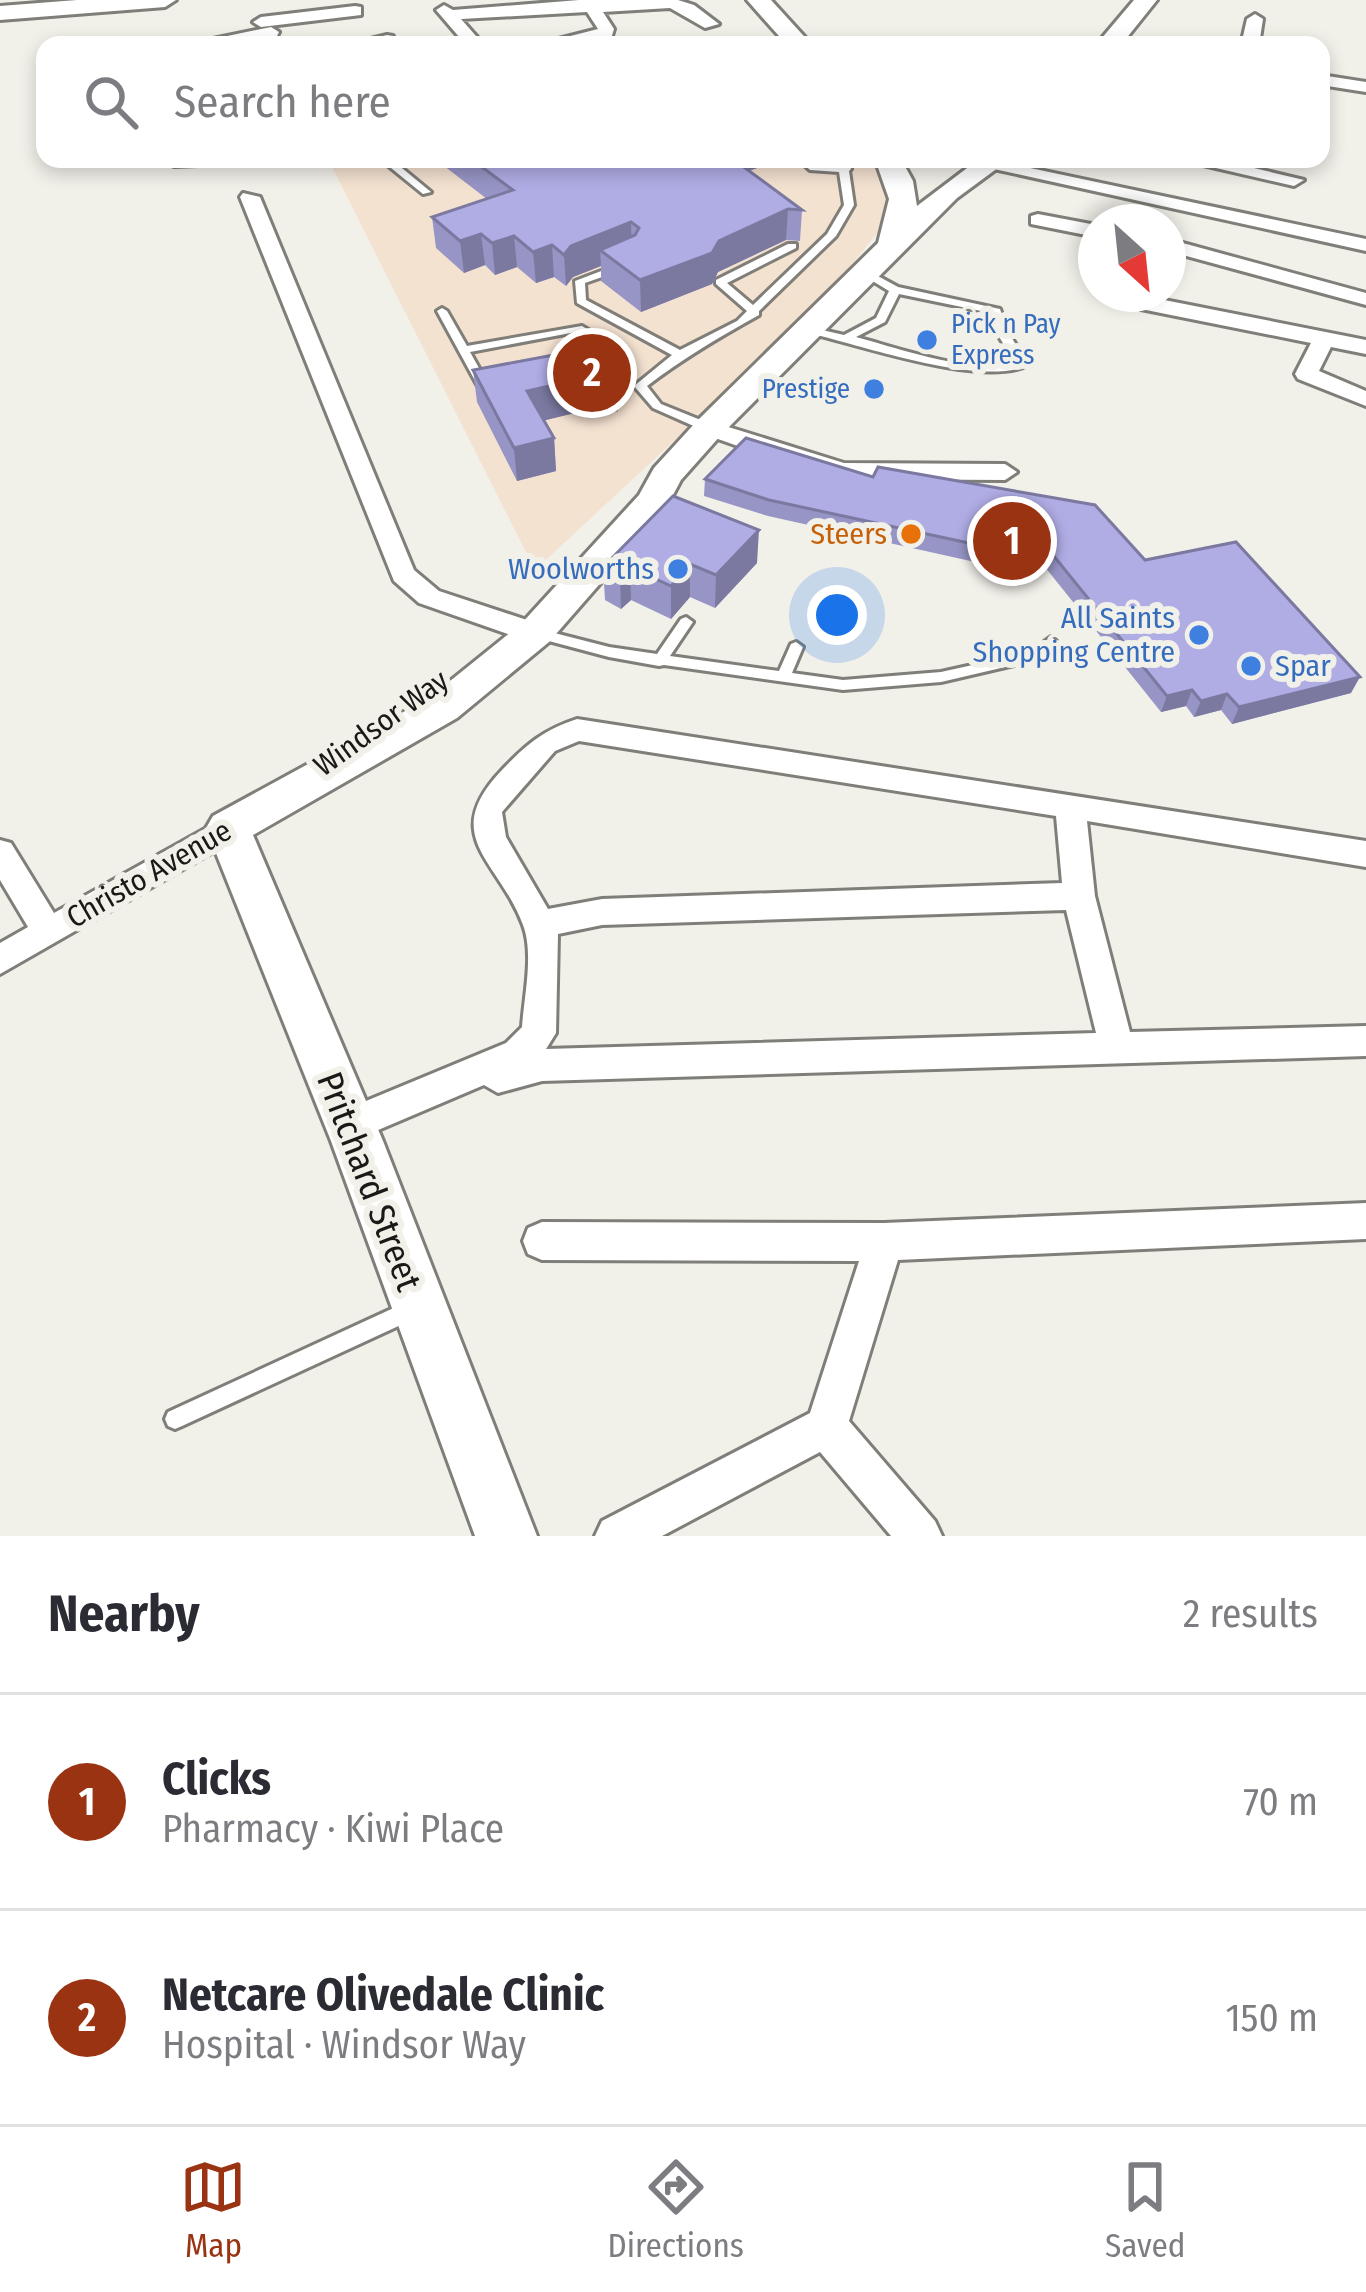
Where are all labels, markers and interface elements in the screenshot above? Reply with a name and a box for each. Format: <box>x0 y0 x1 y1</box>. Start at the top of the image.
search box <box>36 36 1330 168</box>
icon: search <box>78 69 144 135</box>
text: Search here <box>174 75 391 129</box>
north arrow <box>1078 204 1186 312</box>
place label: Pick n Pay Express <box>951 308 1061 371</box>
marker: Pick n Pay Express <box>914 327 940 353</box>
pin: 2 <box>553 328 631 418</box>
place label: Prestige <box>762 373 850 405</box>
marker: Prestige <box>861 376 887 402</box>
pin: 1 <box>973 496 1051 586</box>
place label: Steers <box>810 516 887 552</box>
marker: Steers <box>898 521 924 547</box>
place label: Woolworths <box>508 551 654 587</box>
marker: Woolworths <box>665 556 691 582</box>
your location <box>807 585 867 645</box>
place label: All Saints Shopping Centre <box>973 600 1175 670</box>
marker: All Saints Shopping Centre <box>1186 622 1212 648</box>
place label: Spar <box>1275 648 1331 684</box>
marker: Spar <box>1238 653 1264 679</box>
street label: Windsor Way <box>307 662 456 784</box>
street label: Christo Avenue <box>60 812 238 936</box>
street label: Pritchard Street <box>307 1066 431 1297</box>
text: Nearby <box>48 1583 200 1645</box>
text: 2 results <box>1183 1591 1318 1637</box>
text: Clicks <box>162 1752 271 1806</box>
text: 1 <box>79 1779 95 1825</box>
text: 70 m <box>1243 1779 1318 1825</box>
text: Pharmacy · Kiwi Place <box>162 1806 504 1852</box>
text: Netcare Olivedale Clinic <box>162 1968 604 2022</box>
text: 2 <box>78 1995 96 2041</box>
text: 150 m <box>1225 1995 1318 2041</box>
text: Hospital · Windsor Way <box>162 2022 526 2068</box>
tab: Map <box>180 2154 246 2266</box>
tab: Directions <box>607 2154 744 2266</box>
tab: Saved <box>1105 2154 1185 2266</box>

